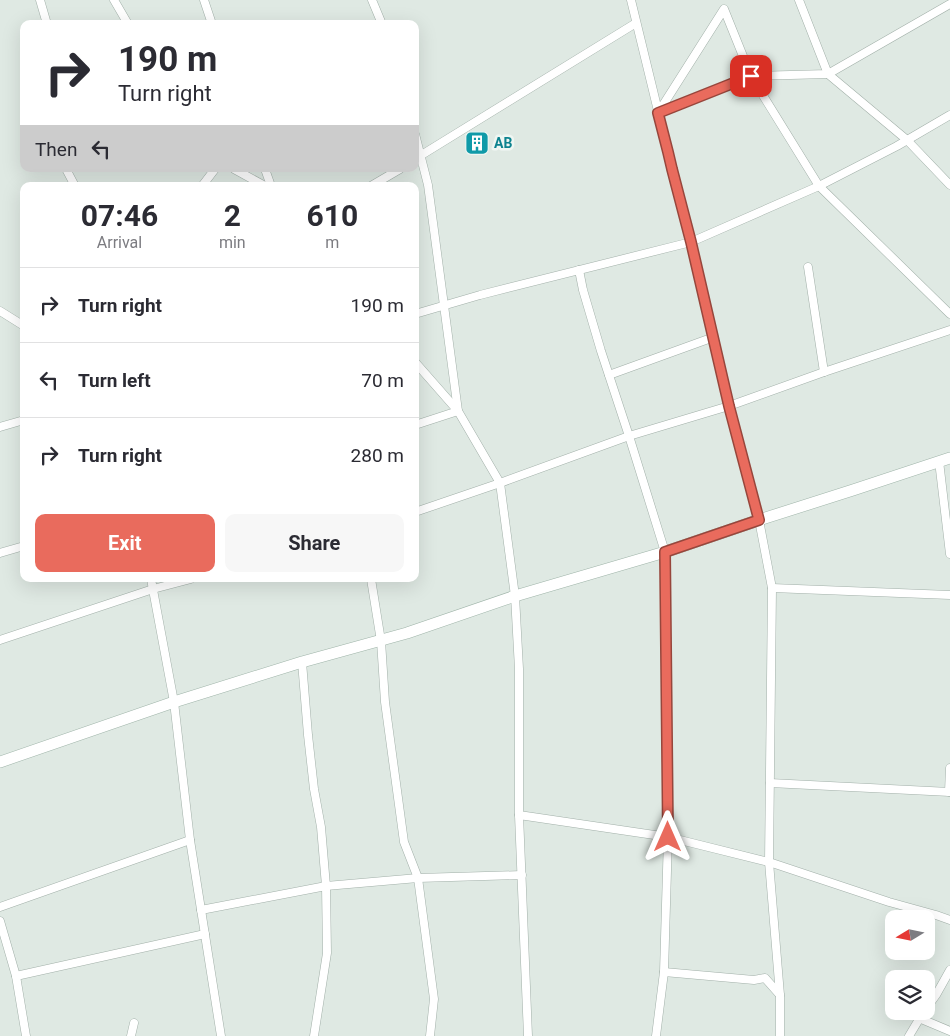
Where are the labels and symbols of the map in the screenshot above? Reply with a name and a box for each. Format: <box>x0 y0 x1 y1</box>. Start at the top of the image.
pin <box>730 55 772 97</box>
building icon: AB <box>464 130 490 156</box>
place label: AB <box>494 135 512 151</box>
position arrow <box>641 810 693 862</box>
north arrow <box>885 910 935 960</box>

